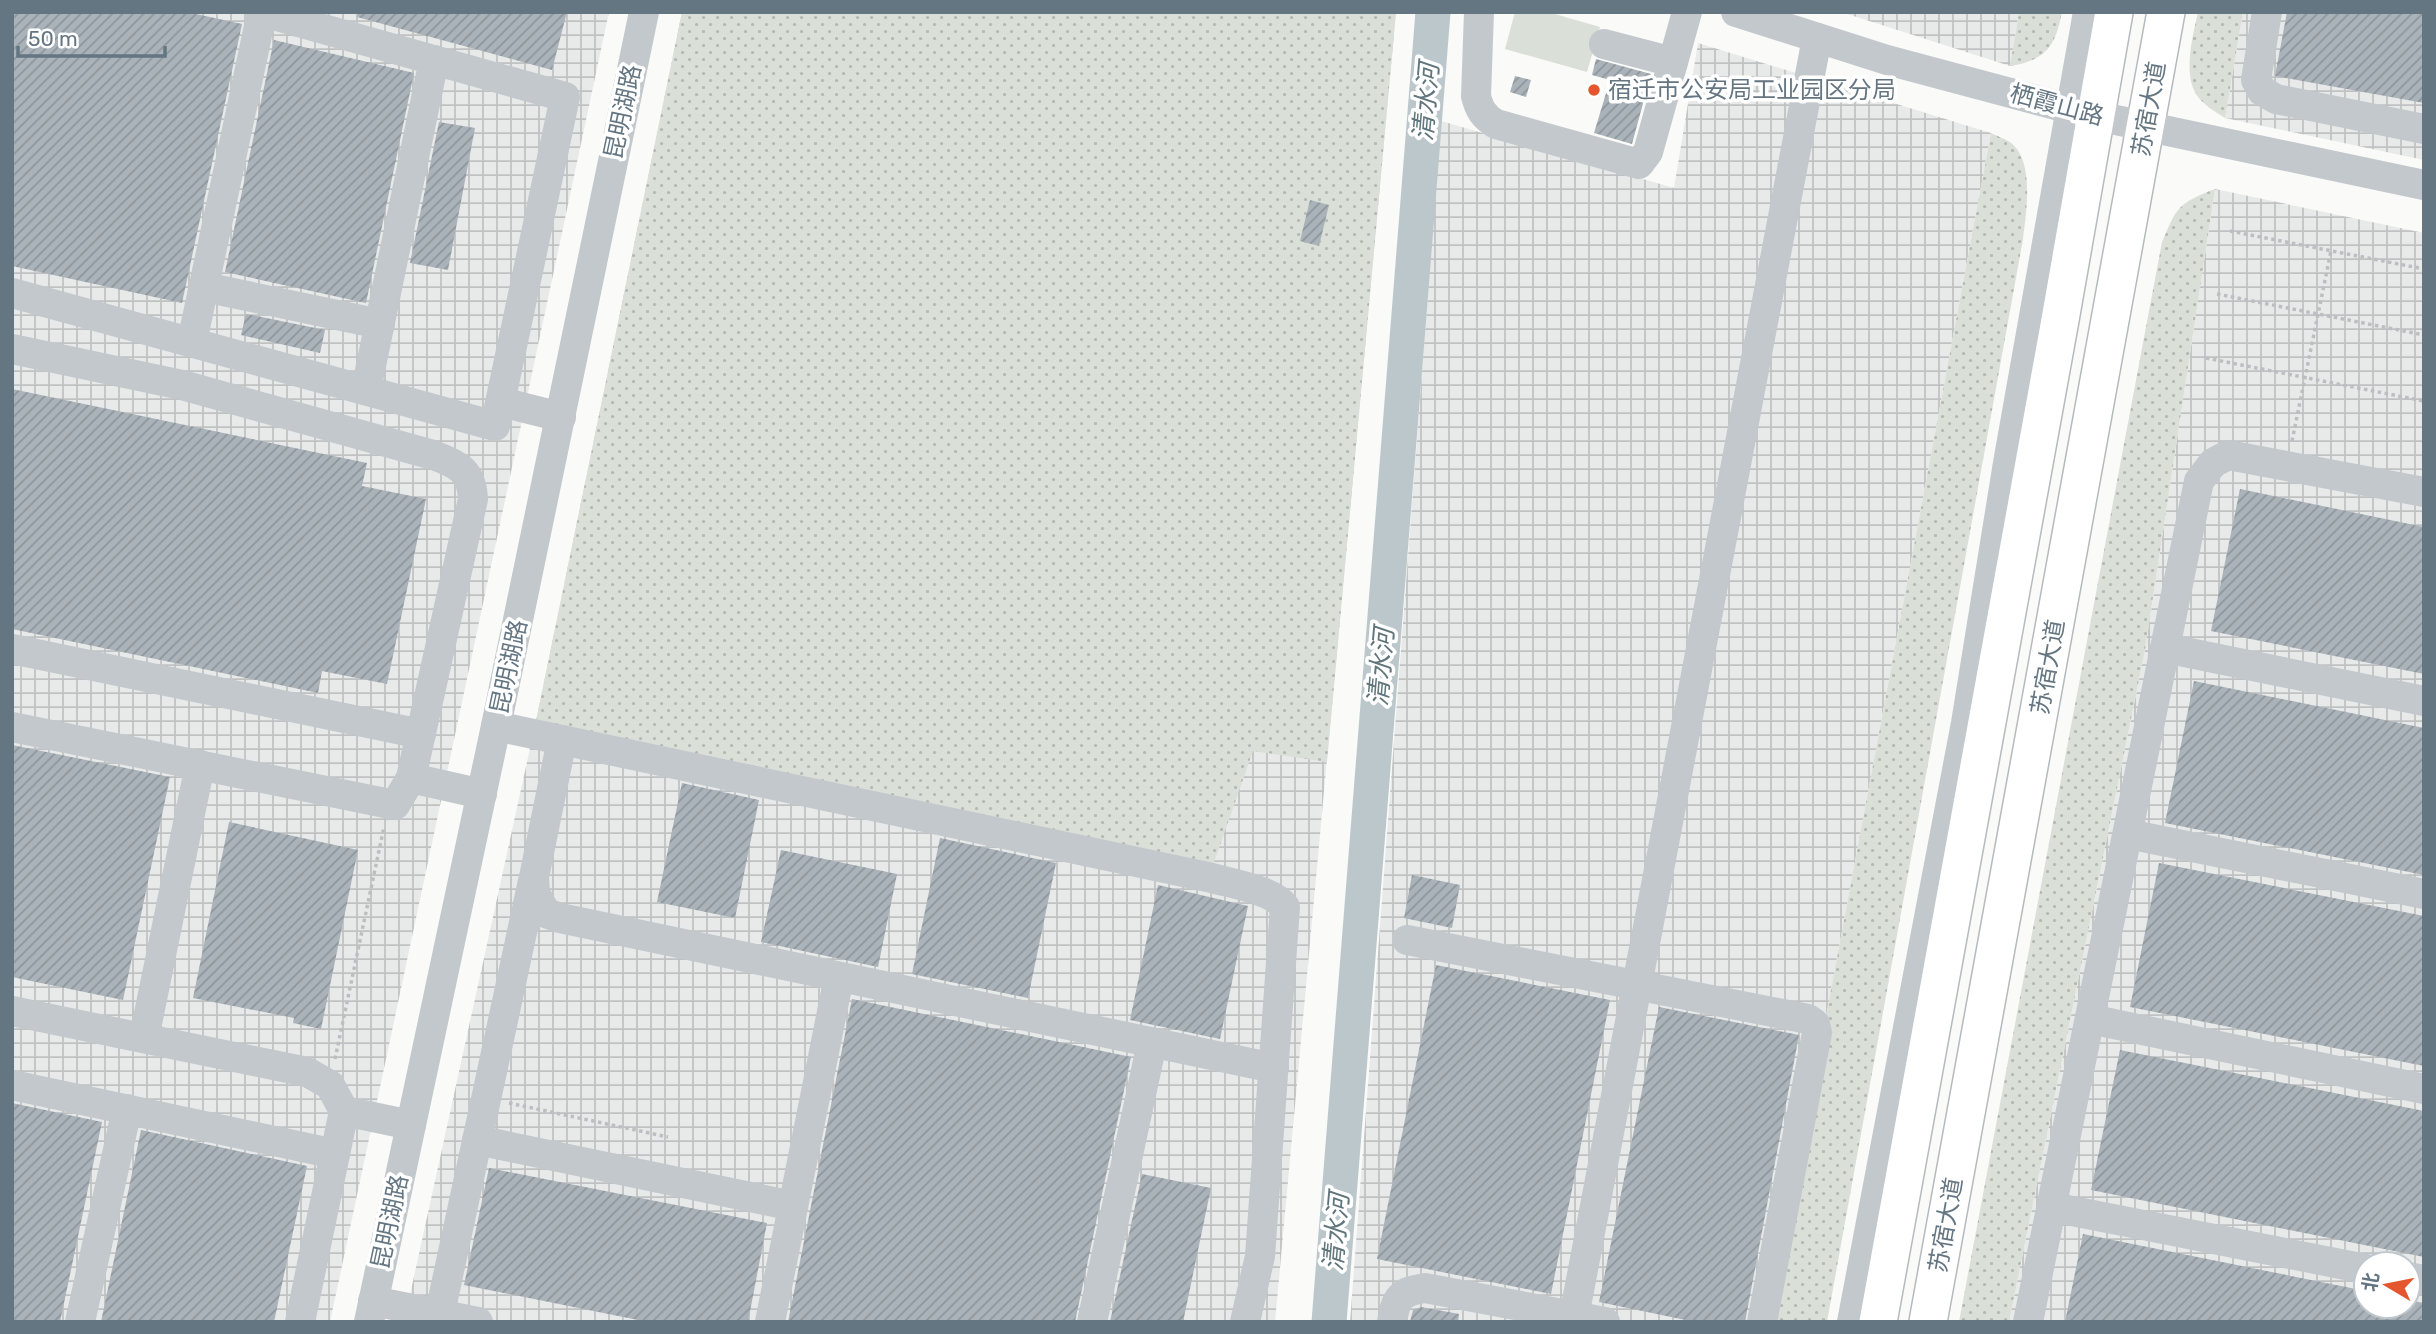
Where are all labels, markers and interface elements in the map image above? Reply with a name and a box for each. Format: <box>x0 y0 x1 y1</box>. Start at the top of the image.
scale bar <box>18 14 164 58</box>
text: 50 m <box>28 26 78 51</box>
water label: 清水河 <box>1408 57 1446 142</box>
street label: 苏宿大道 <box>2127 59 2171 159</box>
street label: 昆明湖路 <box>599 62 647 162</box>
place label: 宿迁市公安局工业园区分局 <box>1608 76 1896 104</box>
street label: 栖霞山路 <box>2007 79 2107 131</box>
marker: 宿迁市公安局工业园区分局 <box>1586 82 1602 98</box>
street label: 昆明湖路 <box>485 617 533 717</box>
street label: 苏宿大道 <box>2026 617 2070 717</box>
water label: 清水河 <box>1363 622 1401 707</box>
street label: 昆明湖路 <box>366 1172 414 1272</box>
street label: 苏宿大道 <box>1924 1175 1968 1275</box>
water label: 清水河 <box>1318 1187 1356 1272</box>
north arrow <box>2352 1250 2422 1320</box>
text: 北 <box>2358 1271 2384 1293</box>

